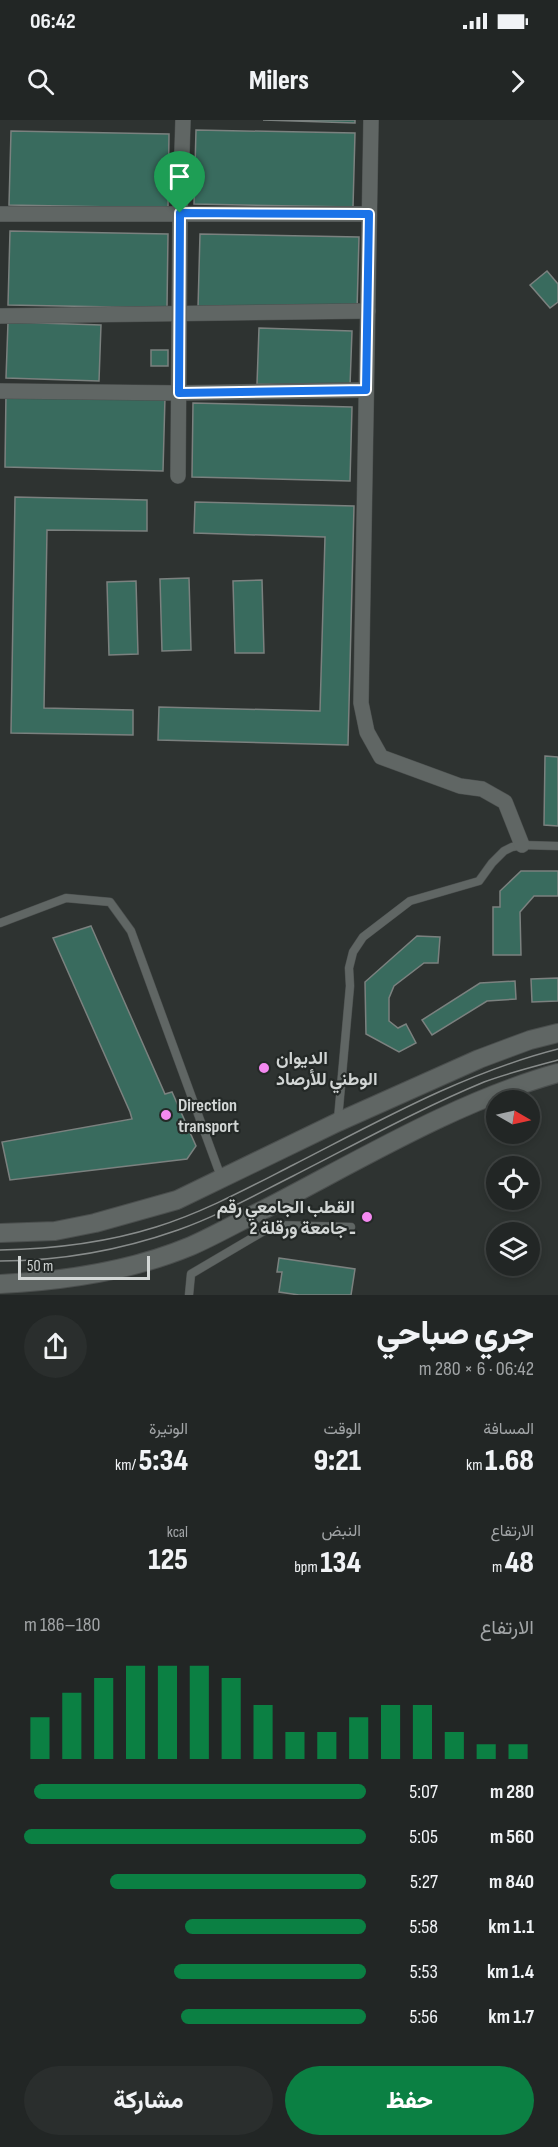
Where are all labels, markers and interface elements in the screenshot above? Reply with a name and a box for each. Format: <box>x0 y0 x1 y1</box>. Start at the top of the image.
text: 06:42 <box>30 8 76 35</box>
icon: search <box>24 65 57 98</box>
text: Milers <box>249 65 309 97</box>
icon: forward <box>501 65 534 98</box>
pin <box>154 151 205 213</box>
icon: arrive <box>163 160 196 193</box>
place label: الديوان الوطني للأرصاد <box>276 1048 378 1094</box>
marker: الديوان الوطني للأرصاد <box>257 1061 271 1075</box>
north arrow <box>486 1090 540 1144</box>
map controls <box>486 1090 540 1276</box>
place label: Direction transport <box>178 1095 239 1137</box>
marker: Direction transport <box>159 1108 173 1122</box>
button: locate <box>486 1156 540 1210</box>
place label: القطب الجامعي رقم 2 ـ جامعة ورقلة <box>217 1197 356 1239</box>
marker: القطب الجامعي رقم 2 ـ جامعة ورقلة <box>360 1210 374 1224</box>
button: layers <box>486 1222 540 1276</box>
scale bar <box>18 1253 150 1280</box>
text: 50 m <box>27 1257 53 1276</box>
text: جري صباحي <box>376 1314 534 1354</box>
button: share <box>24 1315 87 1378</box>
text: 06:42 · 6 × 280 m <box>419 1357 534 1381</box>
text: الوتيرة <box>149 1420 188 1439</box>
text: الوقت <box>323 1420 361 1439</box>
text: المسافة <box>483 1420 534 1439</box>
text: 5:34 <box>139 1443 188 1479</box>
text: 9:21 <box>313 1443 361 1479</box>
text: 1.68 <box>485 1443 534 1479</box>
text: /km <box>115 1456 139 1475</box>
text: km <box>466 1456 485 1475</box>
text: النبض <box>321 1522 361 1541</box>
text: الارتفاع <box>491 1522 534 1541</box>
text: kcal <box>167 1523 188 1542</box>
text: 125 <box>148 1542 188 1578</box>
text: 134 <box>320 1545 361 1581</box>
text: 48 <box>505 1545 534 1581</box>
text: bpm <box>294 1558 320 1577</box>
text: m <box>492 1558 505 1577</box>
text: 180–186 m <box>24 1613 100 1637</box>
text: الارتفاع <box>480 1616 534 1640</box>
text: 5:07 <box>409 1780 438 1804</box>
text: 280 m <box>490 1780 534 1804</box>
text: 5:05 <box>409 1825 438 1849</box>
text: 560 m <box>490 1825 534 1849</box>
text: 5:27 <box>410 1870 438 1894</box>
text: 840 m <box>489 1870 534 1894</box>
text: 5:58 <box>409 1915 438 1939</box>
text: 1.1 km <box>488 1915 534 1939</box>
text: 5:53 <box>410 1960 438 1984</box>
text: 1.4 km <box>487 1960 534 1984</box>
text: 5:56 <box>409 2005 438 2029</box>
text: 1.7 km <box>488 2005 534 2029</box>
button: مشاركة <box>24 2066 273 2135</box>
button: حفظ <box>285 2066 534 2135</box>

